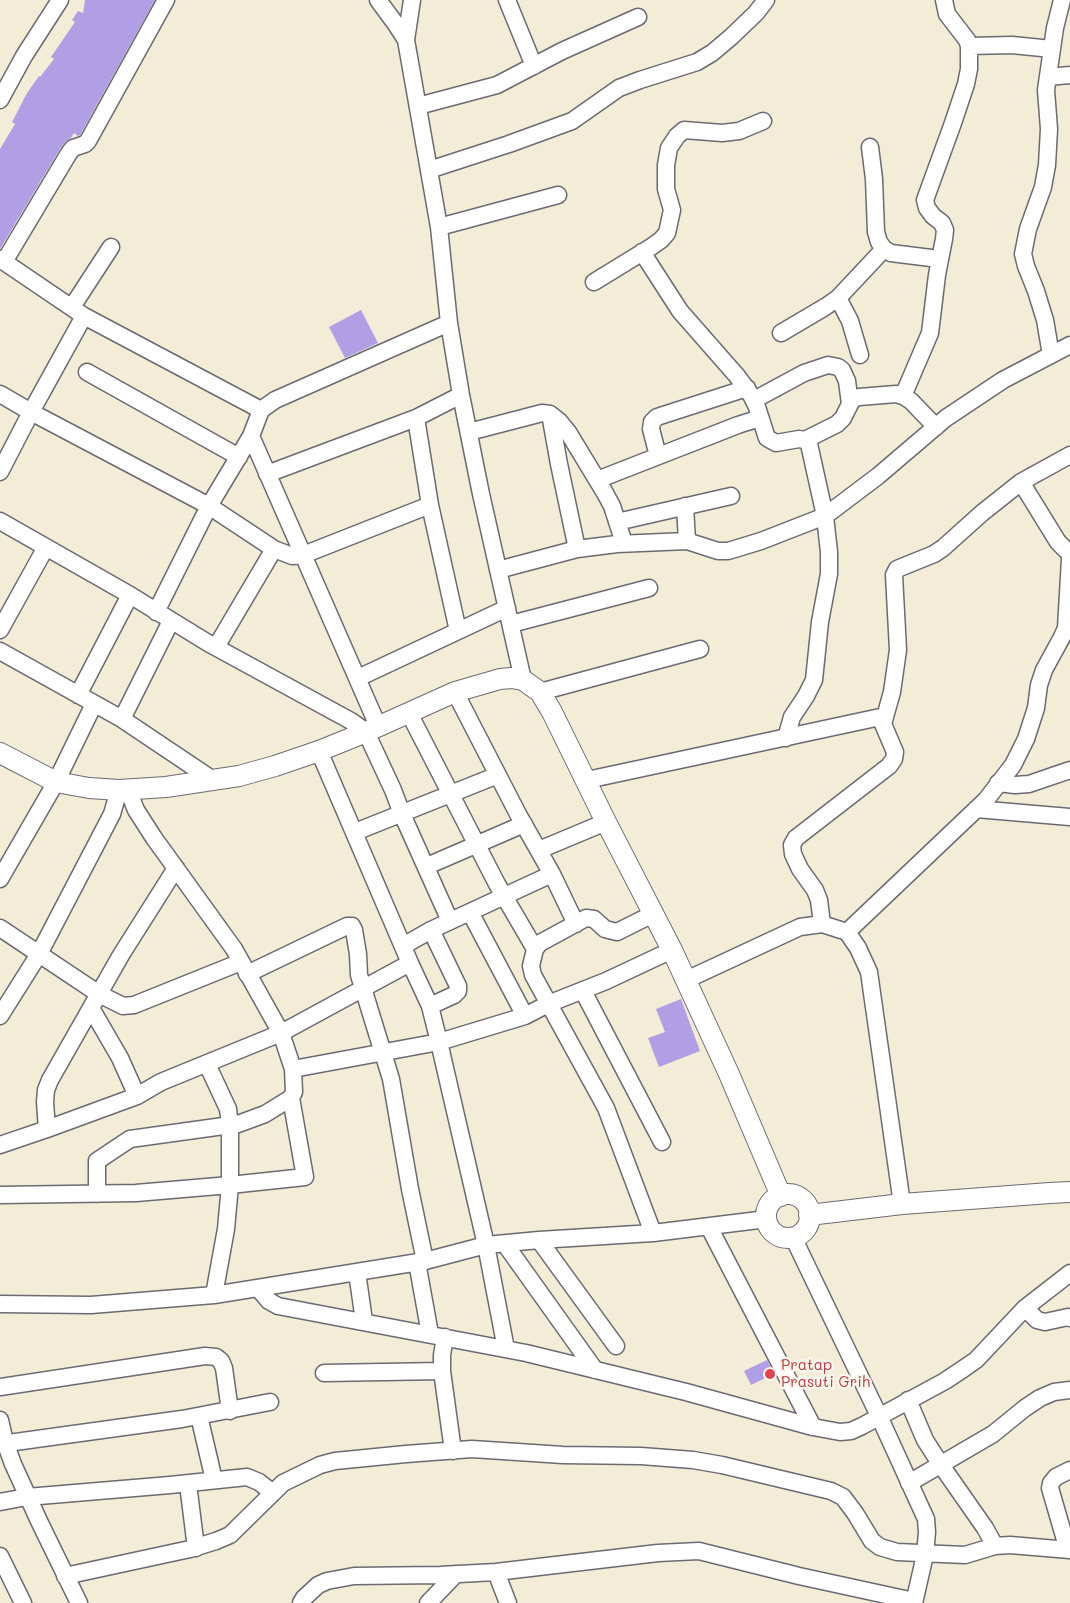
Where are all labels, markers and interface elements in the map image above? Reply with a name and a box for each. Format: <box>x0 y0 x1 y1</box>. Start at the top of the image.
place label: Pratap Prasuti Grih <box>781 1356 870 1391</box>
marker: Pratap Prasuti Grih <box>763 1367 777 1381</box>

